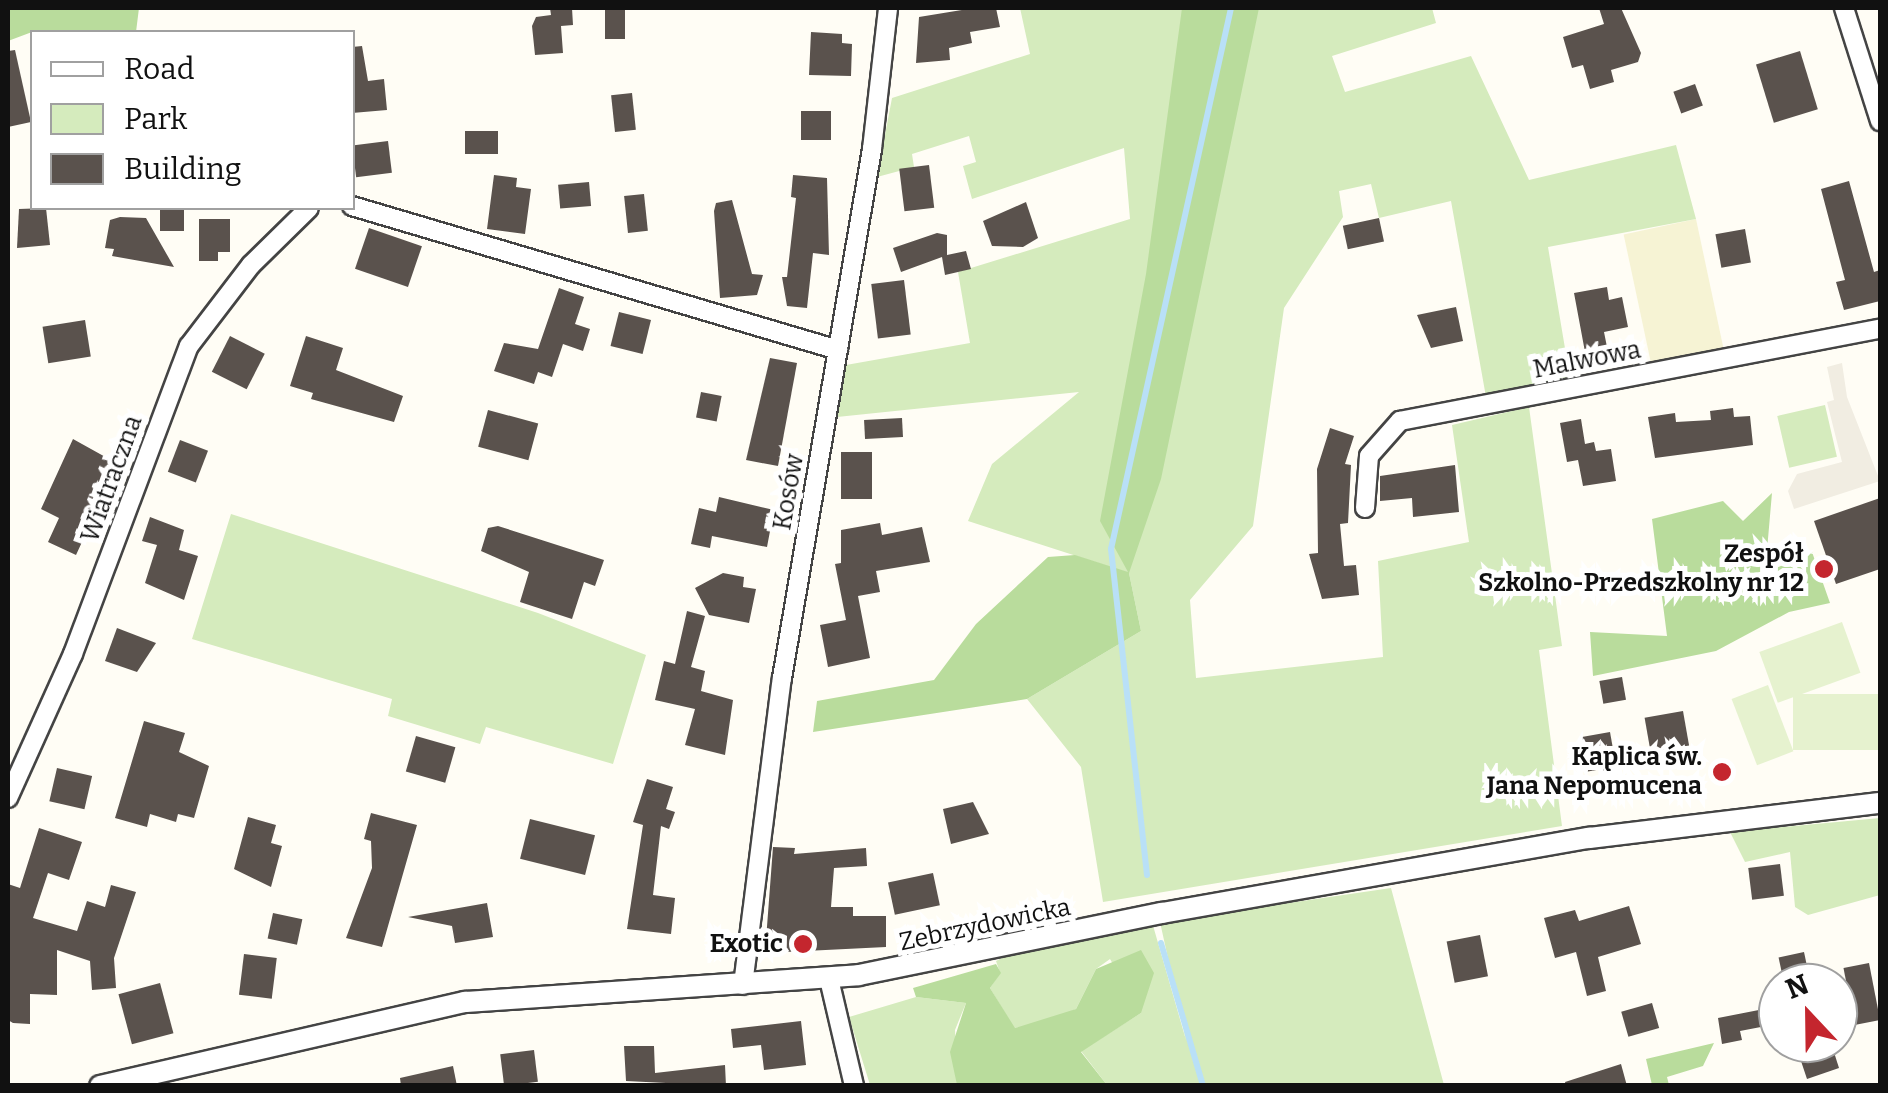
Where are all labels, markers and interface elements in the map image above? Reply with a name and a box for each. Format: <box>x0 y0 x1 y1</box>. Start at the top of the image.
legend <box>30 30 355 210</box>
text: Road <box>124 51 195 87</box>
text: Park <box>124 101 187 137</box>
text: Building <box>124 151 242 187</box>
street label: Malwowa <box>1531 335 1643 385</box>
street label: Wiatraczna <box>75 412 149 546</box>
street label: Kosów <box>768 452 810 532</box>
place label: Zespół Szkolno-Przedszkolny nr 12 <box>1478 540 1804 599</box>
marker: Zespół Szkolno-Przedszkolny nr 12 <box>1813 558 1835 580</box>
place label: Kaplica św. Jana Nepomucena <box>1487 743 1702 802</box>
marker: Kaplica św. Jana Nepomucena <box>1711 761 1733 783</box>
street label: Zebrzydowicka <box>897 892 1073 958</box>
place label: Exotic <box>710 929 783 959</box>
marker: Exotic <box>792 933 814 955</box>
north arrow <box>1758 963 1858 1063</box>
text: N <box>1781 967 1814 1006</box>

